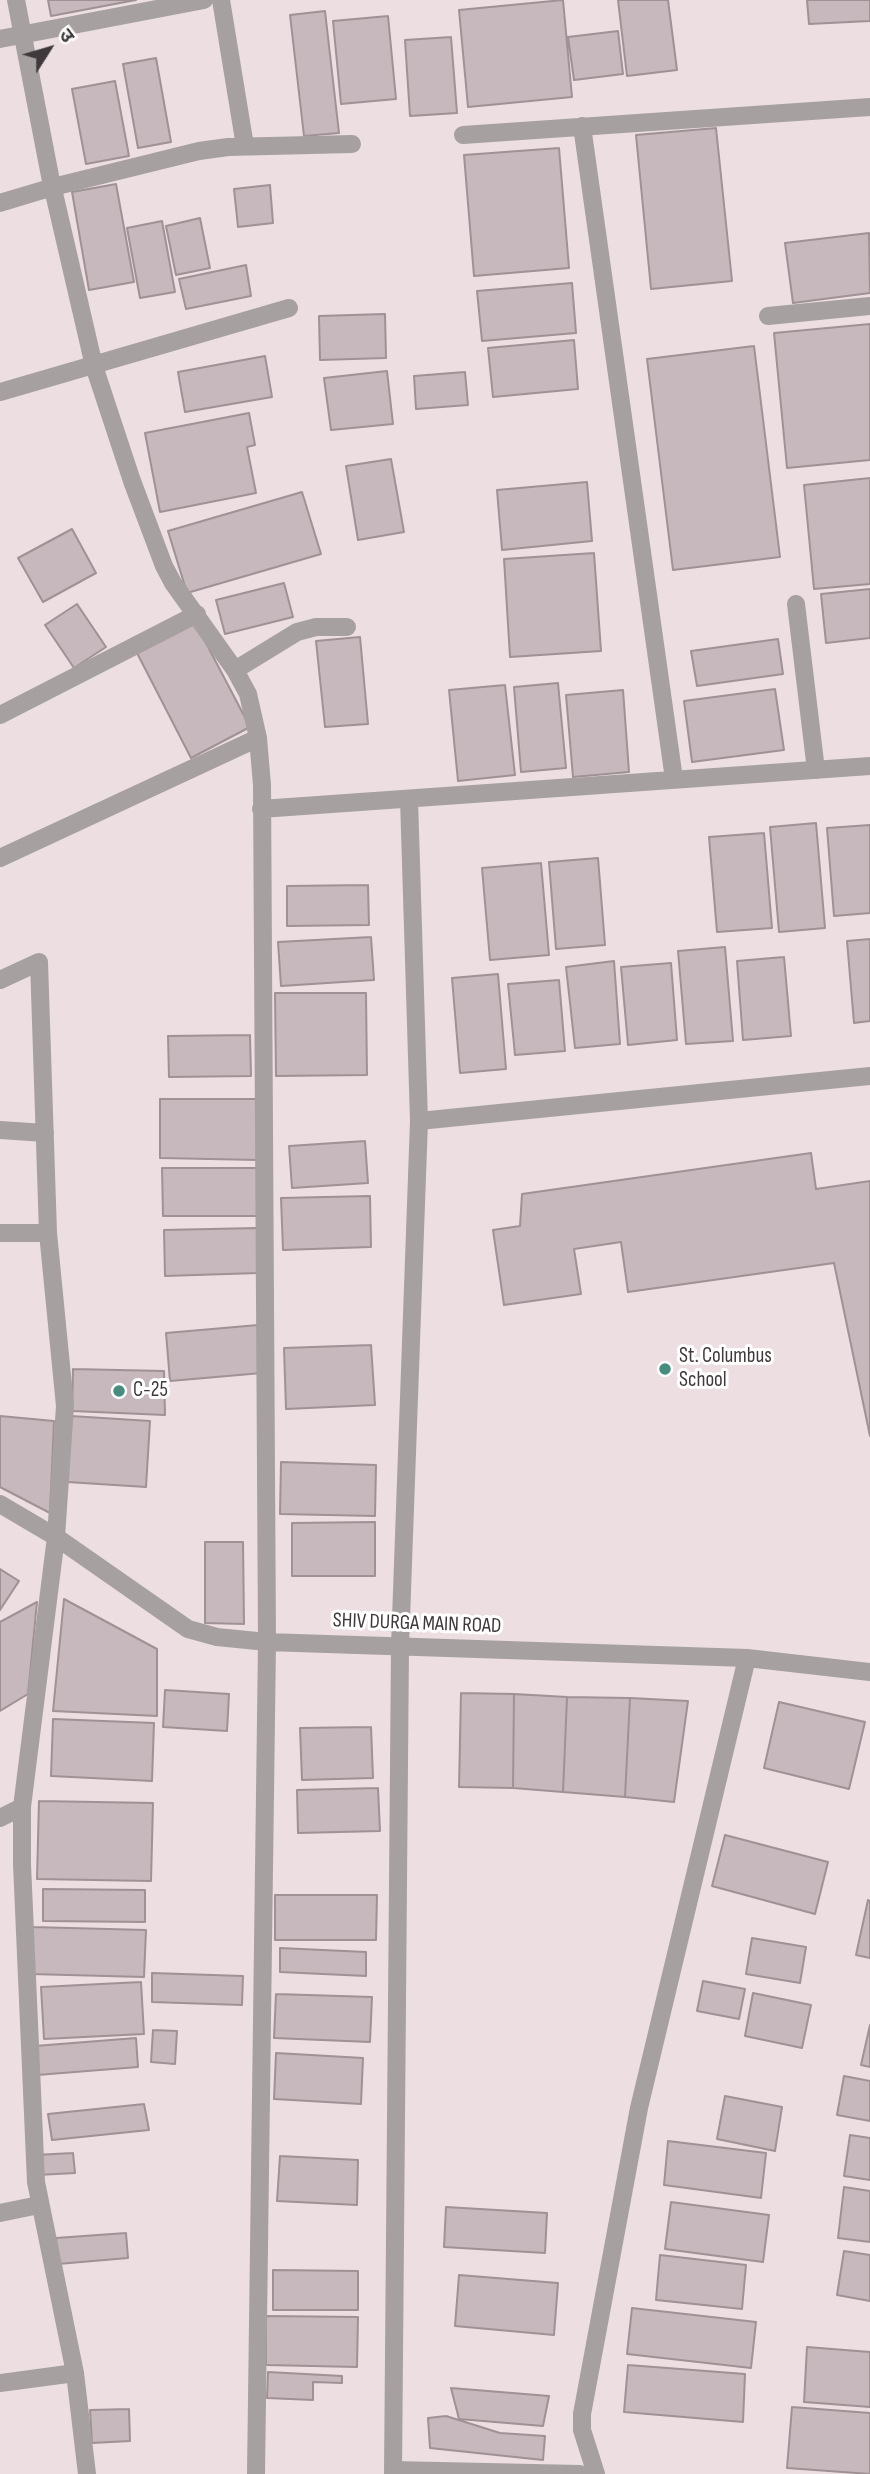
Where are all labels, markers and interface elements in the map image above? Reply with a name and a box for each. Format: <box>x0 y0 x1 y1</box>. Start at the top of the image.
north arrow <box>14 14 84 84</box>
text: उ <box>54 25 79 47</box>
place label: St. Columbus School <box>679 1344 772 1394</box>
marker: St. Columbus School <box>657 1361 673 1377</box>
place label: C-25 <box>133 1378 168 1404</box>
marker: C-25 <box>111 1383 127 1399</box>
street label: SHIV DURGA MAIN ROAD <box>332 1608 502 1640</box>

